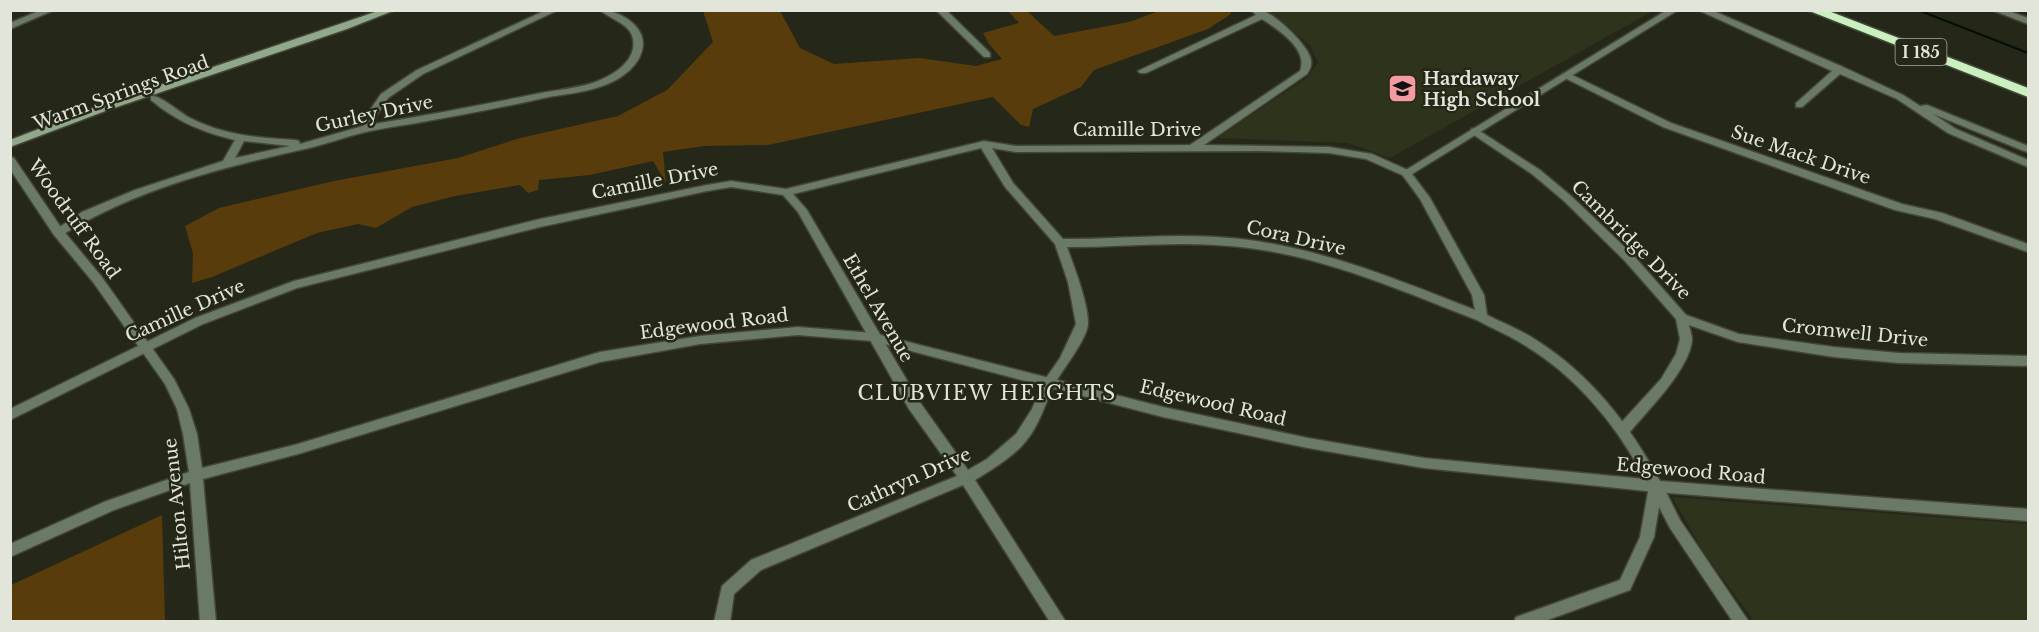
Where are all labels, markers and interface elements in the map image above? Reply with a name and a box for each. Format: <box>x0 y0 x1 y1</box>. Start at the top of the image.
road number: I 185 <box>1896 39 1946 65</box>
street label: Warm Springs Road <box>29 51 212 135</box>
place label: Hardaway High School <box>1423 68 1541 111</box>
school or university icon: Hardaway High School <box>1386 73 1418 105</box>
street label: Gurley Drive <box>313 91 435 137</box>
street label: Camille Drive <box>1073 119 1201 141</box>
street label: Sue Mack Drive <box>1728 121 1874 189</box>
street label: Woodruff Road <box>23 154 125 283</box>
street label: Camille Drive <box>590 158 720 204</box>
street label: Cambridge Drive <box>1567 176 1695 304</box>
street label: Cora Drive <box>1244 216 1348 260</box>
street label: Ethel Avenue <box>838 250 918 366</box>
street label: Camille Drive <box>122 275 248 347</box>
street label: Edgewood Road <box>638 304 790 344</box>
street label: Cromwell Drive <box>1781 314 1929 352</box>
street label: Edgewood Road <box>1138 375 1288 431</box>
district label: CLUBVIEW HEIGHTS <box>857 381 1117 405</box>
street label: Hilton Avenue <box>159 437 195 571</box>
street label: Cathryn Drive <box>844 443 974 517</box>
street label: Edgewood Road <box>1615 454 1767 488</box>

